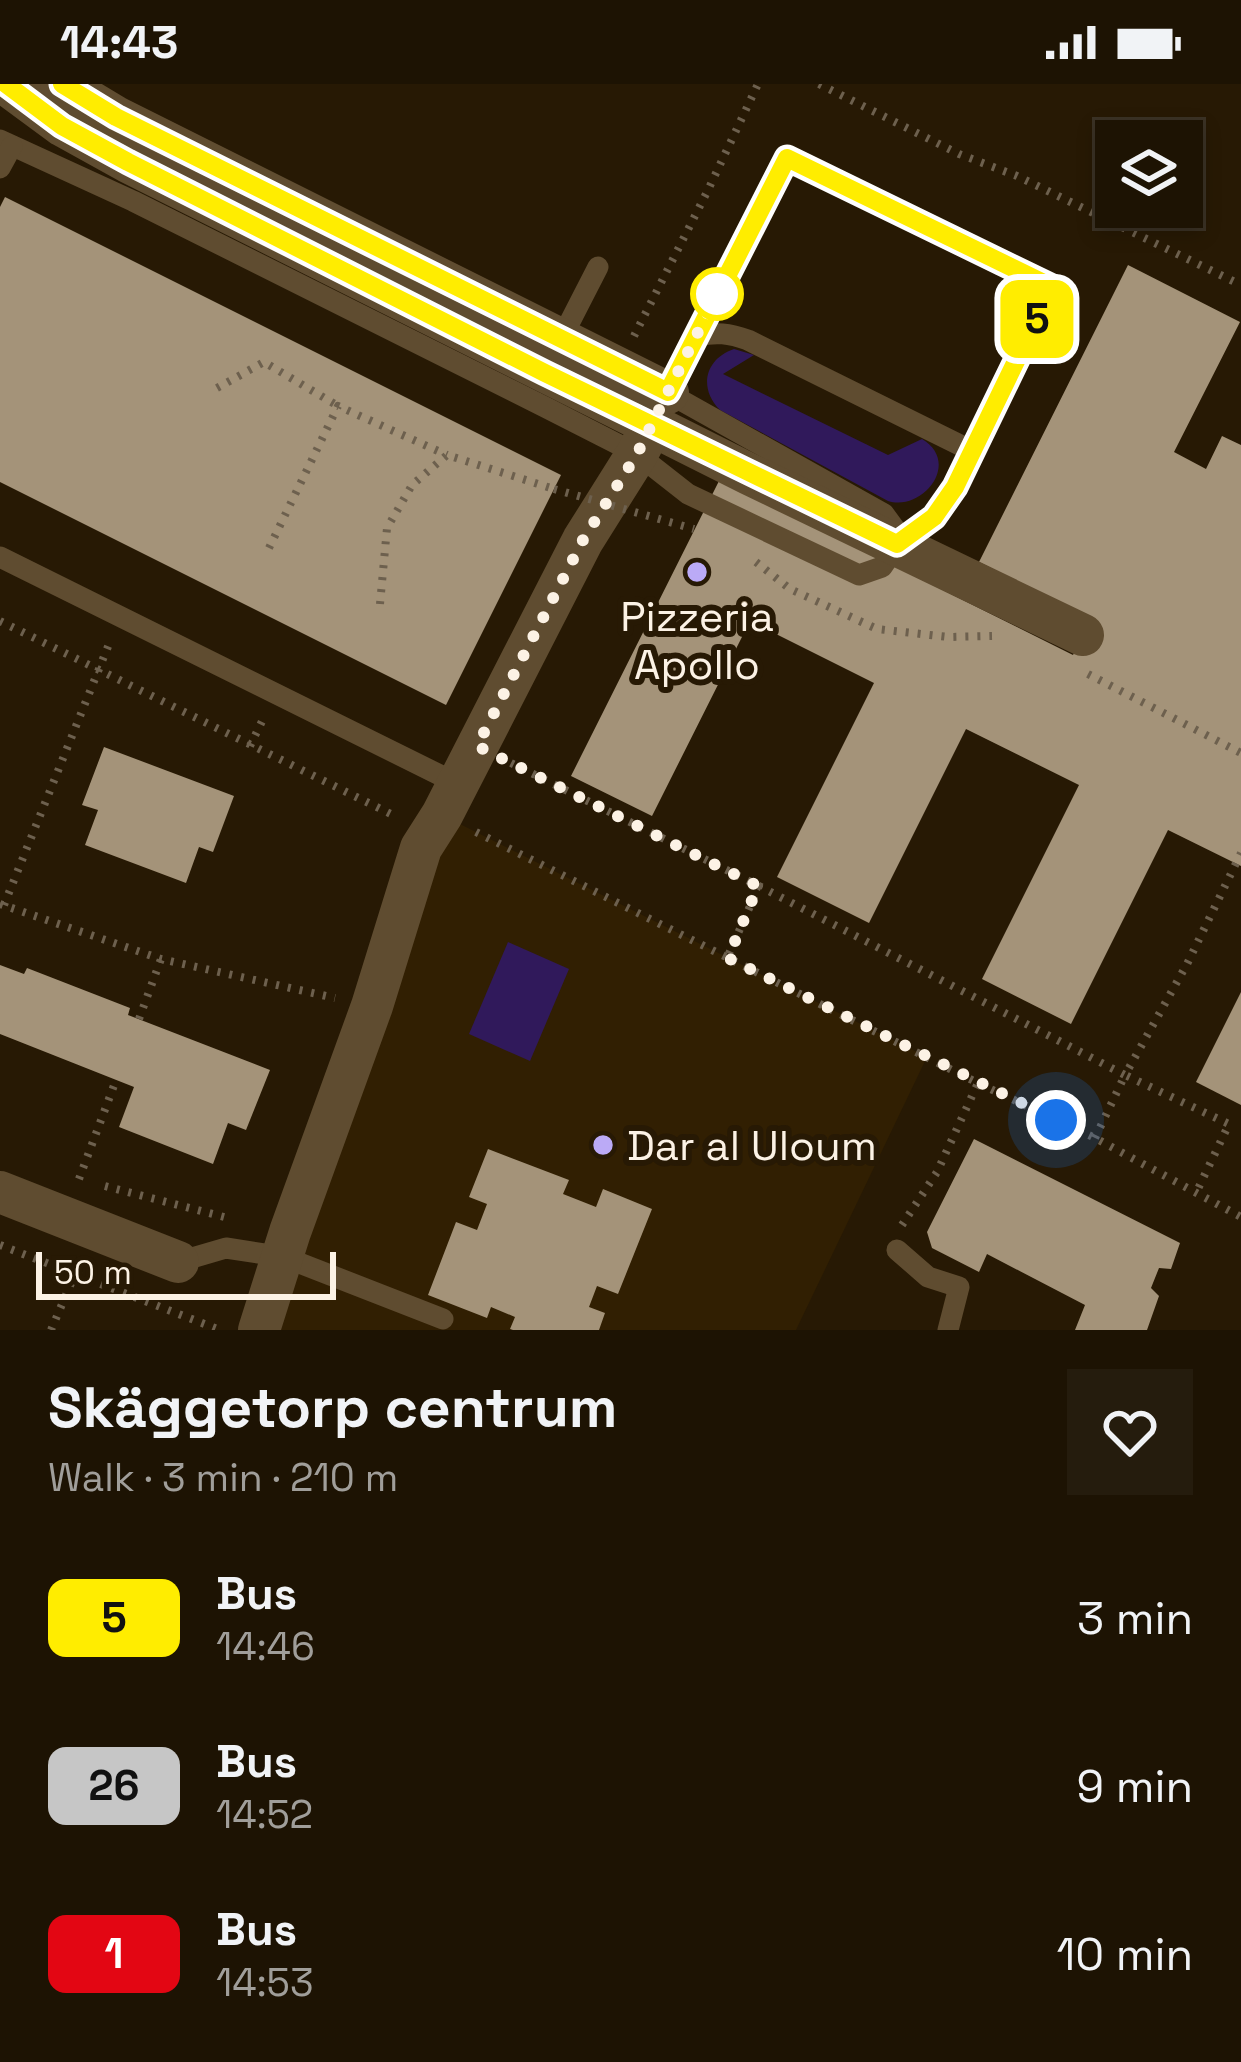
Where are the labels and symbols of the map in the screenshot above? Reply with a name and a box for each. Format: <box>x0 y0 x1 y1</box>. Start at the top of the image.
unlabelled marker <box>692 269 742 319</box>
line badge: 5 <box>998 280 1076 358</box>
marker: Pizzeria Apollo <box>684 559 710 585</box>
place label: Pizzeria Apollo <box>620 590 774 691</box>
your location <box>1026 1090 1086 1150</box>
place label: Dar al Uloum <box>627 1119 877 1172</box>
marker: Dar al Uloum <box>590 1132 616 1158</box>
scale bar <box>36 1246 336 1299</box>

